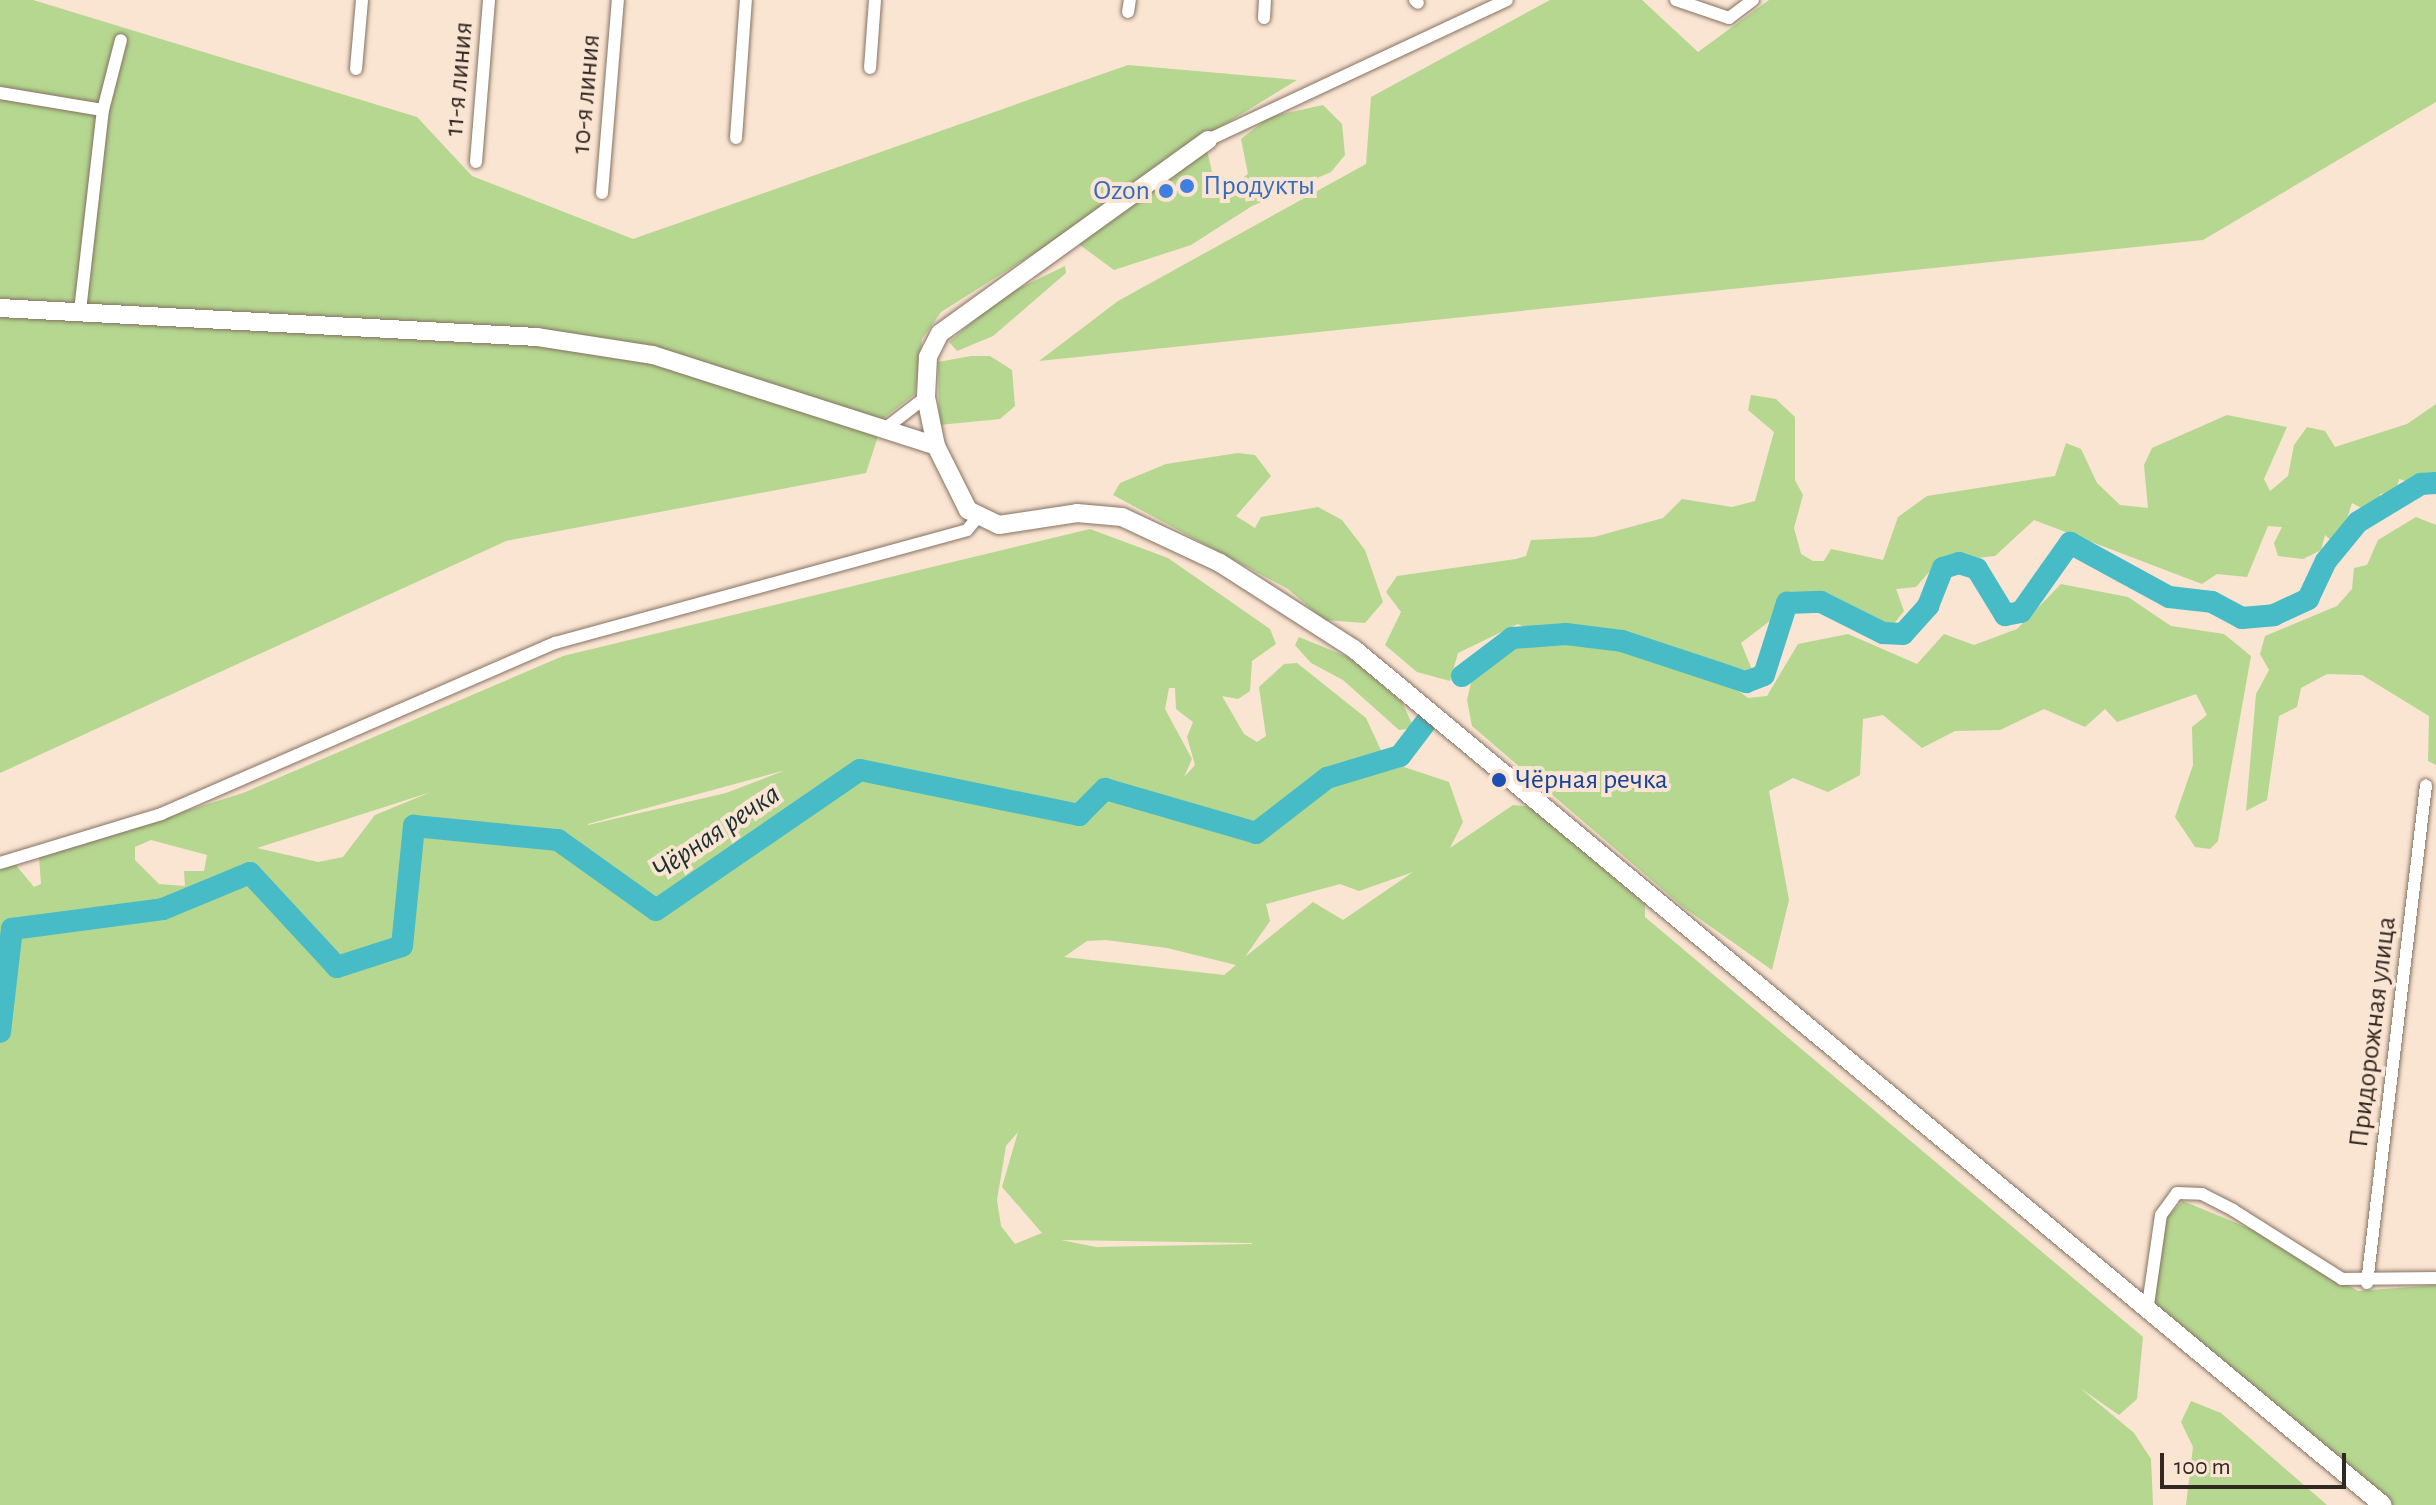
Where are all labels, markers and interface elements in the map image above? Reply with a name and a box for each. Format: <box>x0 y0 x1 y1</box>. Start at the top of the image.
street label: 11-я линия <box>437 20 481 138</box>
street label: 10-я линия <box>564 33 608 155</box>
place label: Продукты <box>1203 169 1315 203</box>
place label: Ozon <box>1093 174 1150 208</box>
marker: Продукты <box>1178 177 1196 195</box>
marker: Ozon <box>1157 182 1175 200</box>
place label: Чёрная речка <box>1515 763 1668 797</box>
marker: Чёрная речка <box>1490 771 1508 789</box>
water label: Чёрная речка <box>645 776 787 888</box>
street label: Придорожная улица <box>2342 915 2404 1149</box>
scale bar <box>2164 1437 2350 1487</box>
text: 100 m <box>2174 1455 2231 1479</box>

